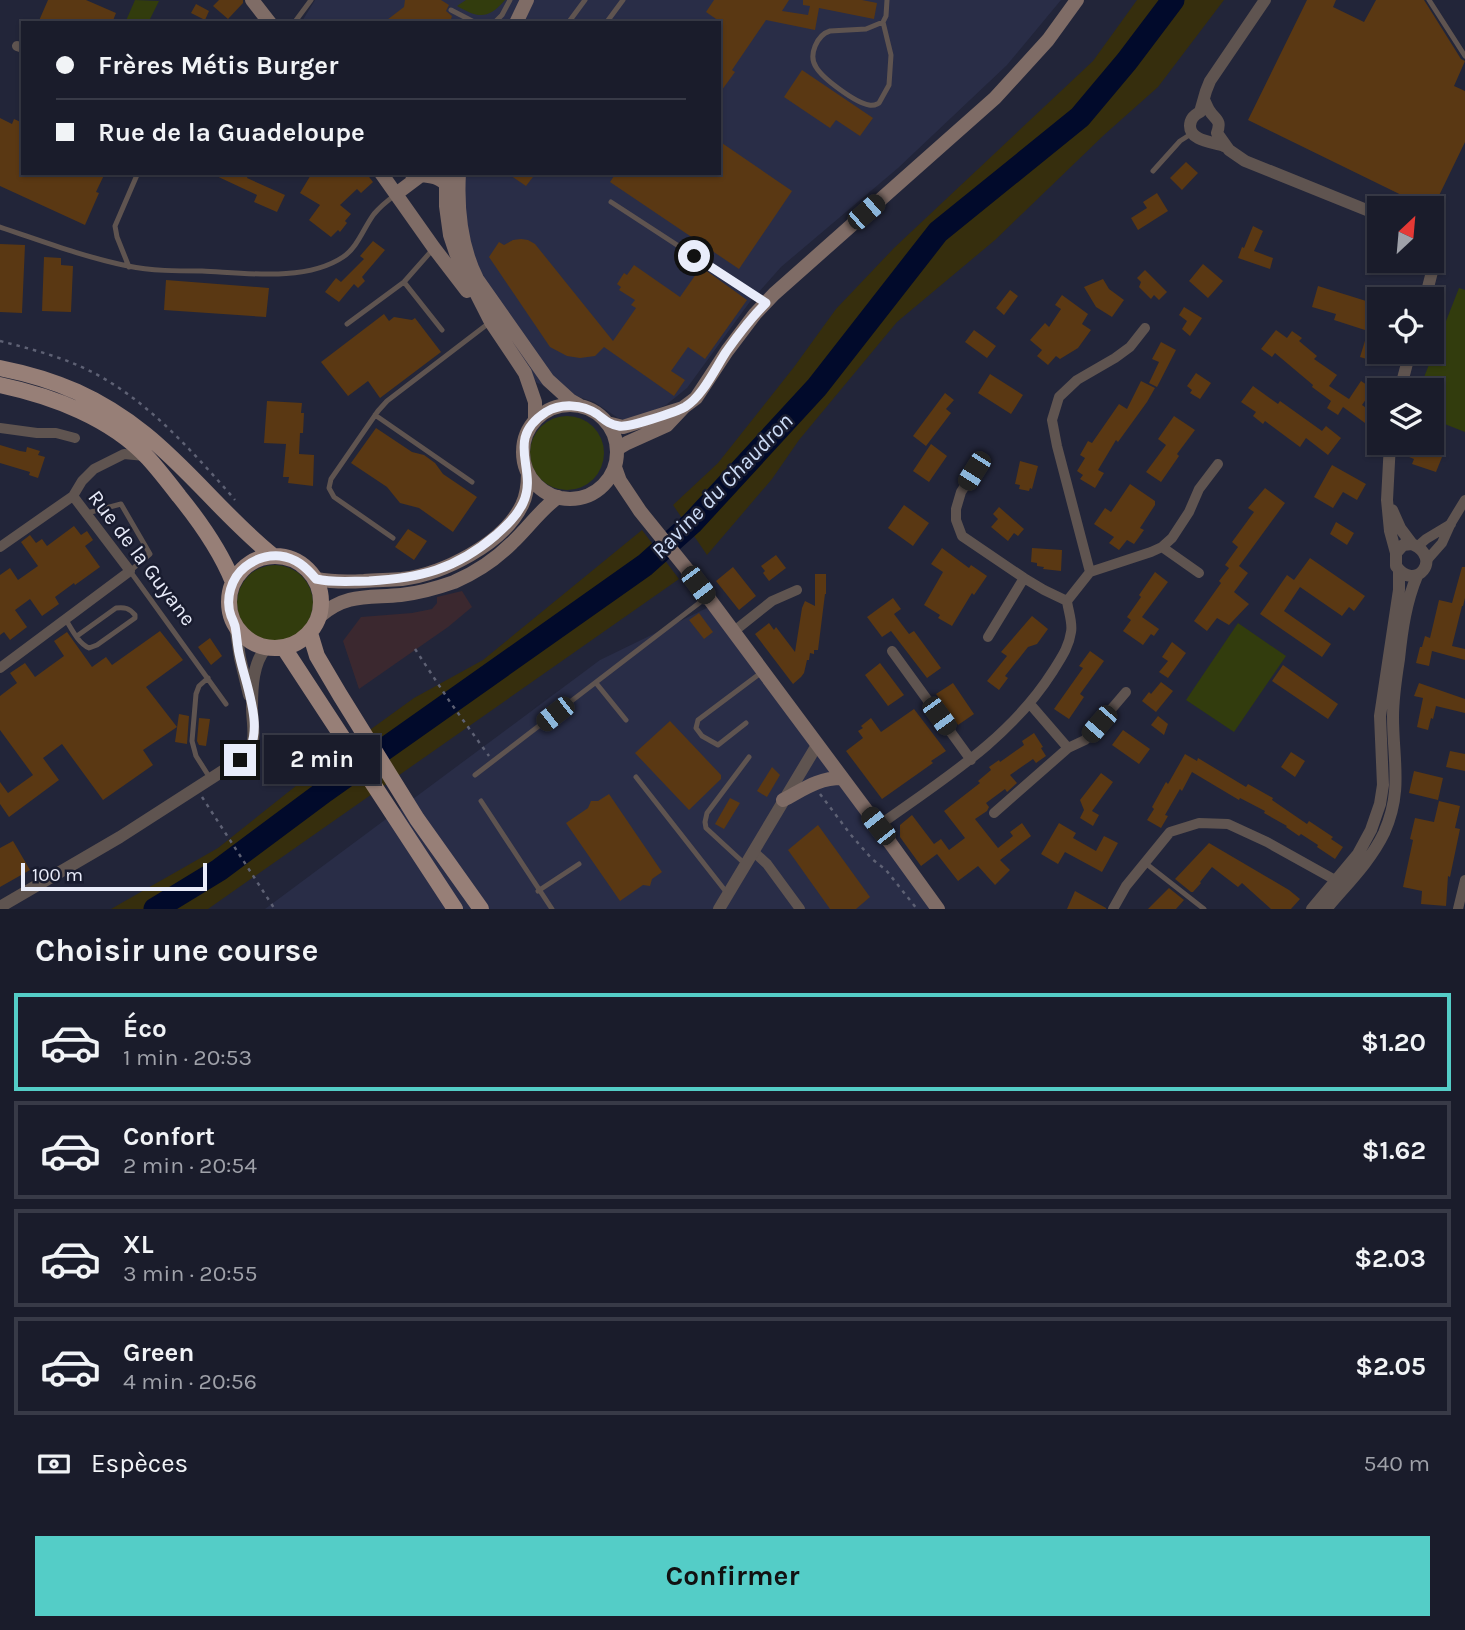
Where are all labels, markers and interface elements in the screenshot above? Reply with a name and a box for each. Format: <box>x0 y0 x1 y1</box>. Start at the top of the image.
text: Frères Métis Burger <box>98 50 338 81</box>
text: Rue de la Guadeloupe <box>98 117 365 148</box>
car <box>844 190 889 234</box>
north arrow <box>1367 196 1444 273</box>
map controls <box>1367 196 1444 455</box>
route start <box>678 240 710 272</box>
button: locate <box>1367 287 1444 364</box>
button: layers <box>1367 378 1444 455</box>
water label: Ravine du Chaudron <box>646 408 798 564</box>
car <box>954 448 995 494</box>
street label: Rue de la Guyane <box>83 486 201 630</box>
car <box>677 562 720 608</box>
car <box>532 693 579 735</box>
car <box>919 693 960 739</box>
car <box>1078 701 1121 747</box>
callout: 2 min <box>264 736 380 784</box>
route end <box>224 744 256 776</box>
text: 2 min <box>290 746 354 773</box>
car <box>857 803 900 849</box>
scale bar <box>21 860 206 892</box>
text: 100 m <box>32 864 83 886</box>
text: Choisir une course <box>35 932 318 969</box>
icon: car <box>39 1011 102 1074</box>
text: Éco <box>123 1013 167 1044</box>
text: $1.20 <box>1361 1027 1426 1058</box>
text: 1 min · 20:53 <box>123 1044 252 1071</box>
icon: car <box>39 1119 102 1182</box>
text: Confort <box>123 1121 215 1152</box>
text: $1.62 <box>1362 1135 1426 1166</box>
text: 2 min · 20:54 <box>123 1152 257 1179</box>
icon: car <box>39 1227 102 1290</box>
text: XL <box>123 1229 154 1260</box>
text: $2.03 <box>1354 1243 1426 1274</box>
text: 3 min · 20:55 <box>123 1260 258 1287</box>
icon: car <box>39 1335 102 1398</box>
text: Green <box>123 1337 195 1368</box>
text: $2.05 <box>1355 1351 1426 1382</box>
text: 4 min · 20:56 <box>123 1368 257 1395</box>
icon: cash <box>35 1445 73 1483</box>
text: Espèces <box>91 1448 188 1479</box>
text: 540 m <box>1364 1450 1430 1477</box>
button: Confirmer <box>35 1536 1430 1616</box>

